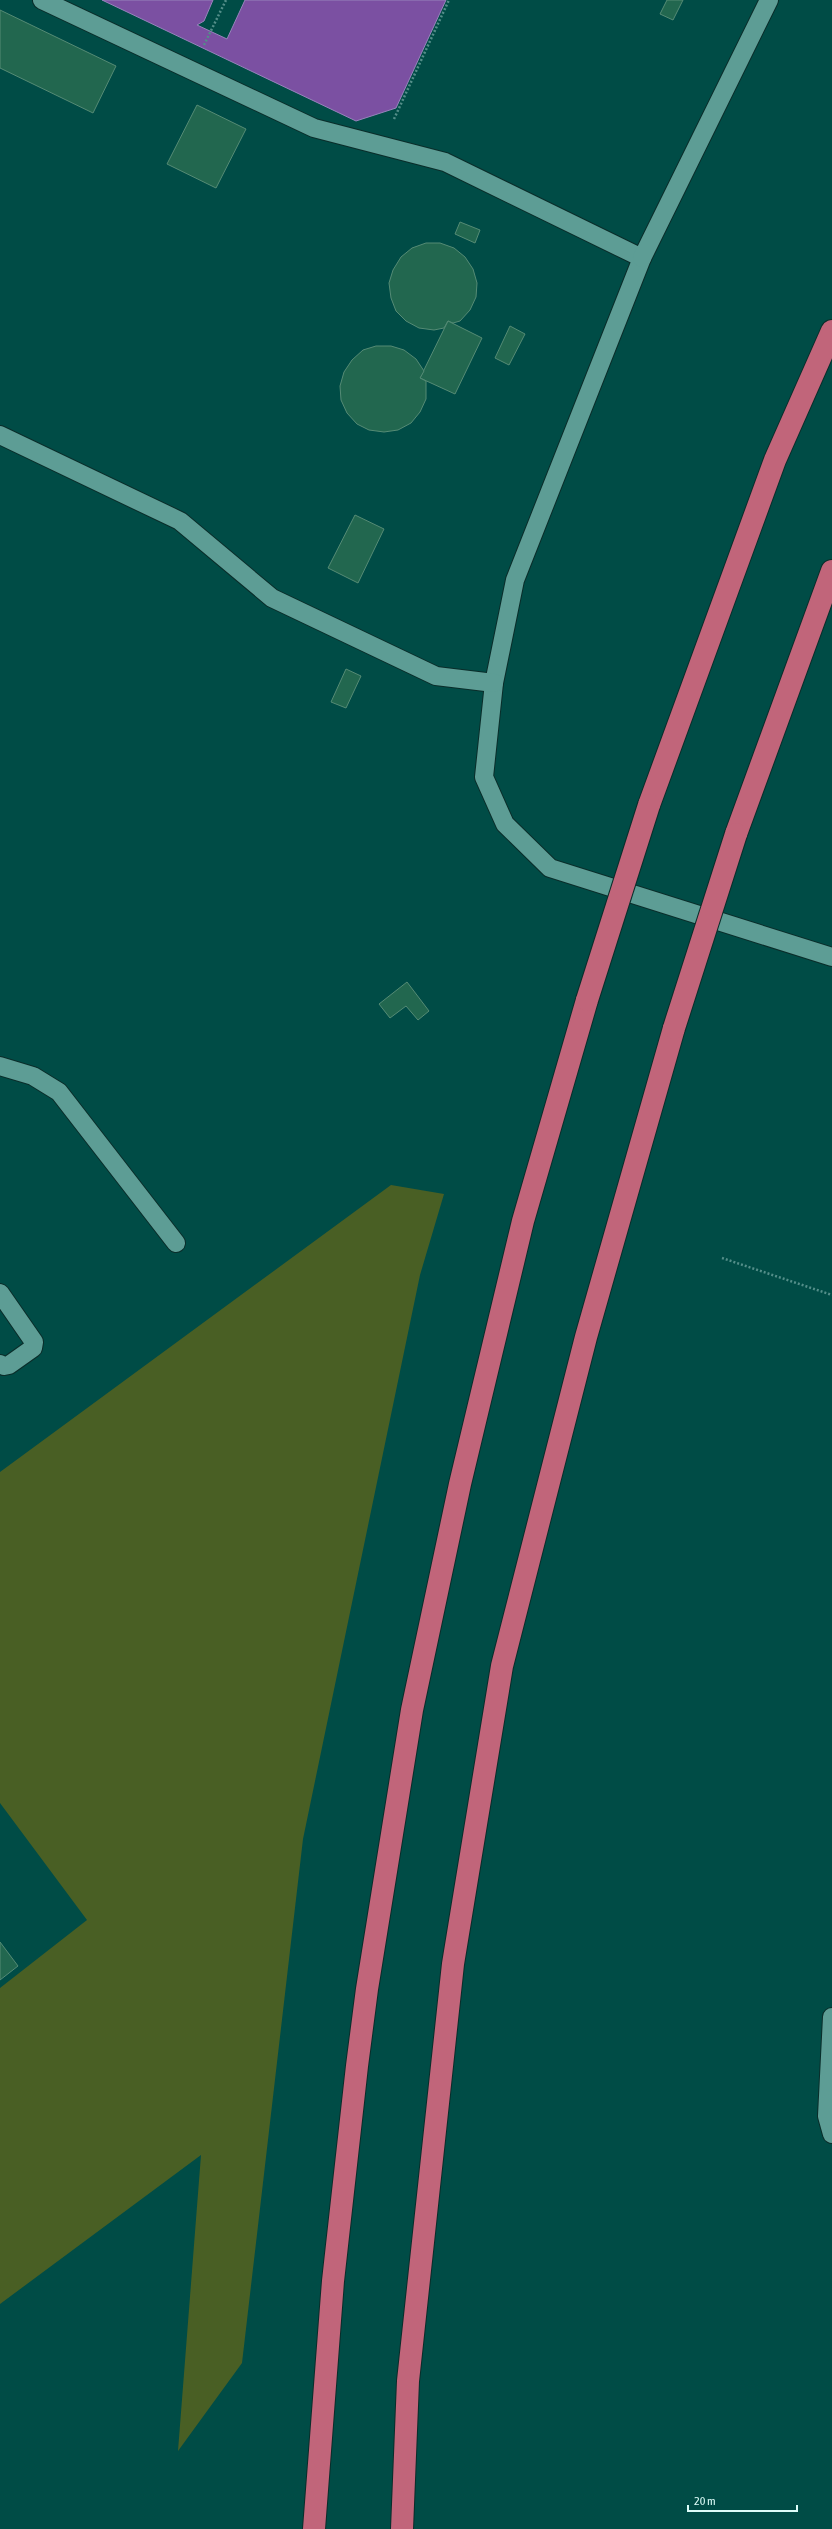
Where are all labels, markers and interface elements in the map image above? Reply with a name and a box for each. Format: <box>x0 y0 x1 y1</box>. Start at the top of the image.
scale bar <box>688 2487 797 2513</box>
text: 20 m <box>694 2494 716 2508</box>

